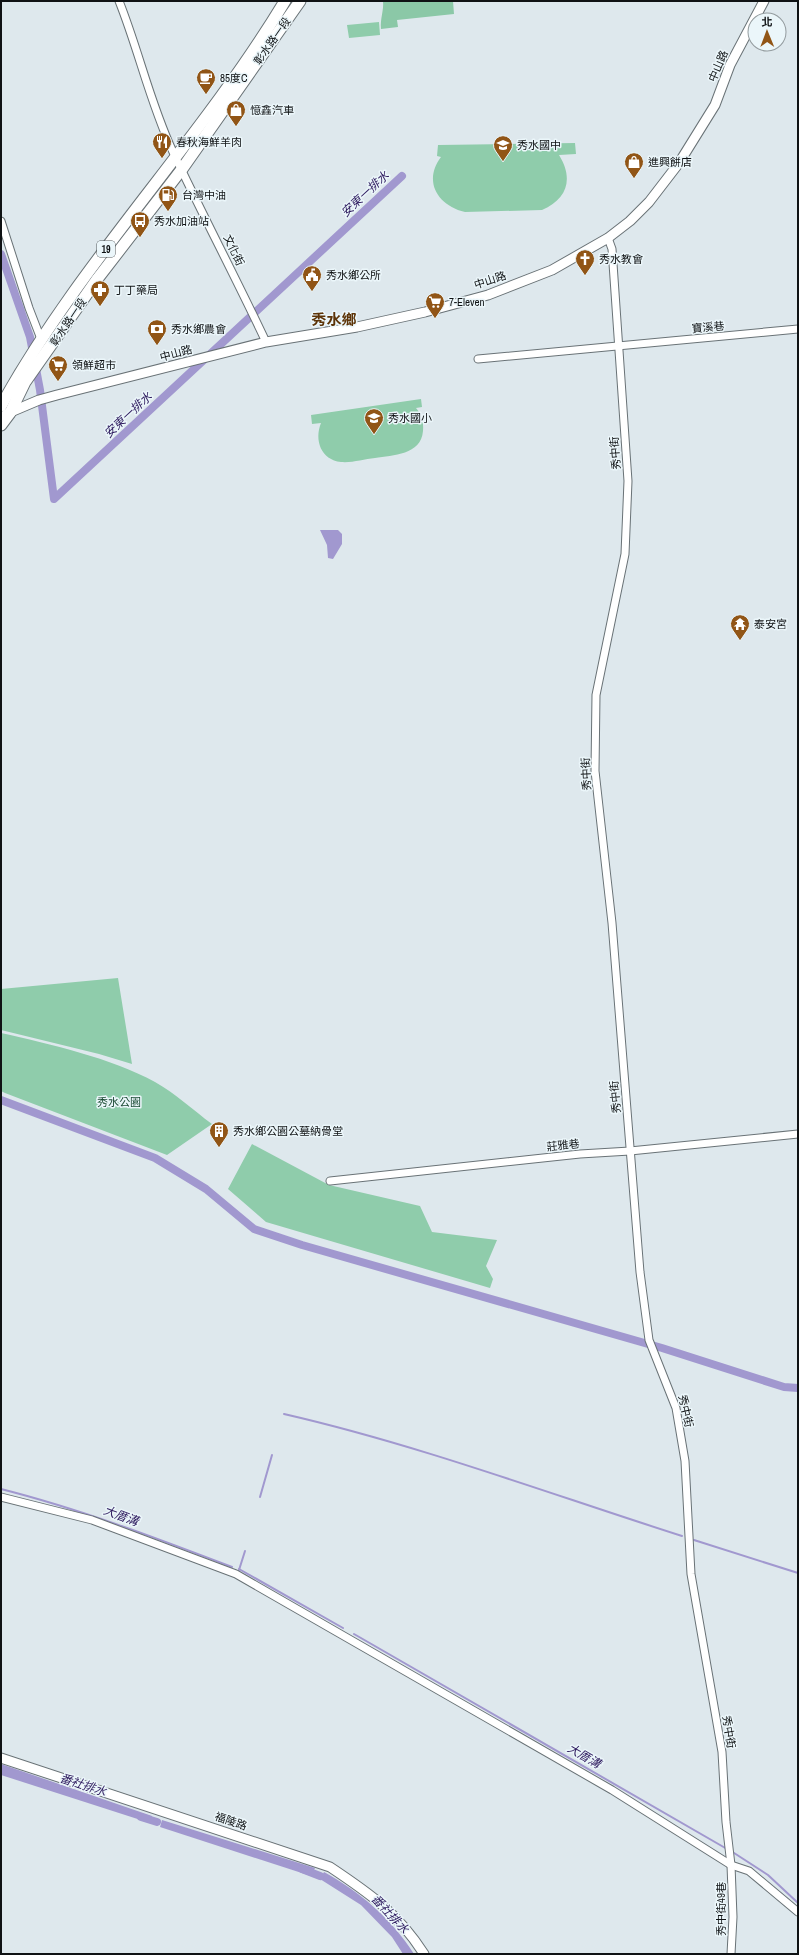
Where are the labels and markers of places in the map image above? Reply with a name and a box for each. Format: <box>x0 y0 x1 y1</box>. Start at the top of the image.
cafe icon: 85度C <box>195 67 217 95</box>
place label: 85度C <box>220 71 248 85</box>
shop icon: 憶鑫汽車 <box>225 99 247 127</box>
place label: 憶鑫汽車 <box>250 103 294 117</box>
restaurant icon: 春秋海鮮羊肉 <box>151 131 173 159</box>
school or university icon: 秀水國中 <box>492 134 514 162</box>
place label: 春秋海鮮羊肉 <box>176 135 242 149</box>
place label: 秀水國中 <box>517 138 561 152</box>
shop icon: 進興餅店 <box>623 151 645 179</box>
place label: 進興餅店 <box>648 155 692 169</box>
fuel station icon: 台灣中油 <box>157 184 179 212</box>
place label: 台灣中油 <box>182 188 226 202</box>
bus stop icon: 秀水加油站 <box>129 210 151 238</box>
place label: 秀水加油站 <box>154 214 209 228</box>
church icon: 秀水教會 <box>574 248 596 276</box>
place label: 秀水教會 <box>599 252 643 266</box>
public building icon: 秀水鄉公所 <box>301 264 323 292</box>
place label: 秀水鄉公所 <box>326 268 381 282</box>
pharmacy icon: 丁丁藥局 <box>89 279 111 307</box>
place label: 丁丁藥局 <box>114 283 158 297</box>
supermarket icon: 7-Eleven <box>424 291 446 319</box>
place label: 7-Eleven <box>449 295 485 309</box>
bank icon: 秀水鄉農會 <box>146 318 168 346</box>
place label: 秀水鄉農會 <box>171 322 226 336</box>
supermarket icon: 領鮮超市 <box>47 354 69 382</box>
place label: 領鮮超市 <box>72 358 116 372</box>
school or university icon: 秀水國小 <box>363 407 385 435</box>
place label: 秀水國小 <box>388 411 432 425</box>
temple icon: 泰安宮 <box>729 613 751 641</box>
place label: 泰安宮 <box>754 617 787 631</box>
building icon: 秀水鄉公園公墓納骨堂 <box>208 1120 230 1148</box>
place label: 秀水鄉公園公墓納骨堂 <box>233 1124 343 1138</box>

